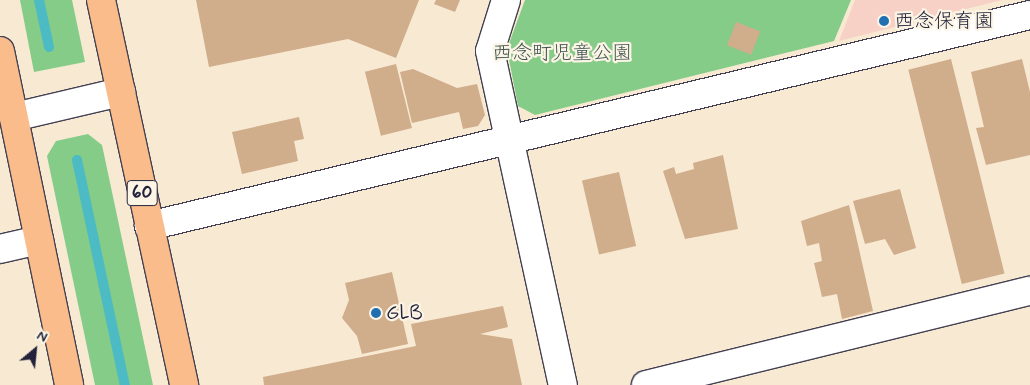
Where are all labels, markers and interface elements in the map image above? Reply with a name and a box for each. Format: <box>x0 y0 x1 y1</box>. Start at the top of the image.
place label: 西念保育園 <box>894 9 994 33</box>
marker: 西念保育園 <box>878 15 890 27</box>
park label: 西念町児童公園 <box>492 41 632 65</box>
road number: 60 <box>126 177 158 210</box>
place label: GLB <box>386 301 423 325</box>
marker: GLB <box>370 307 382 319</box>
north arrow <box>10 325 60 375</box>
text: N <box>34 327 50 347</box>

